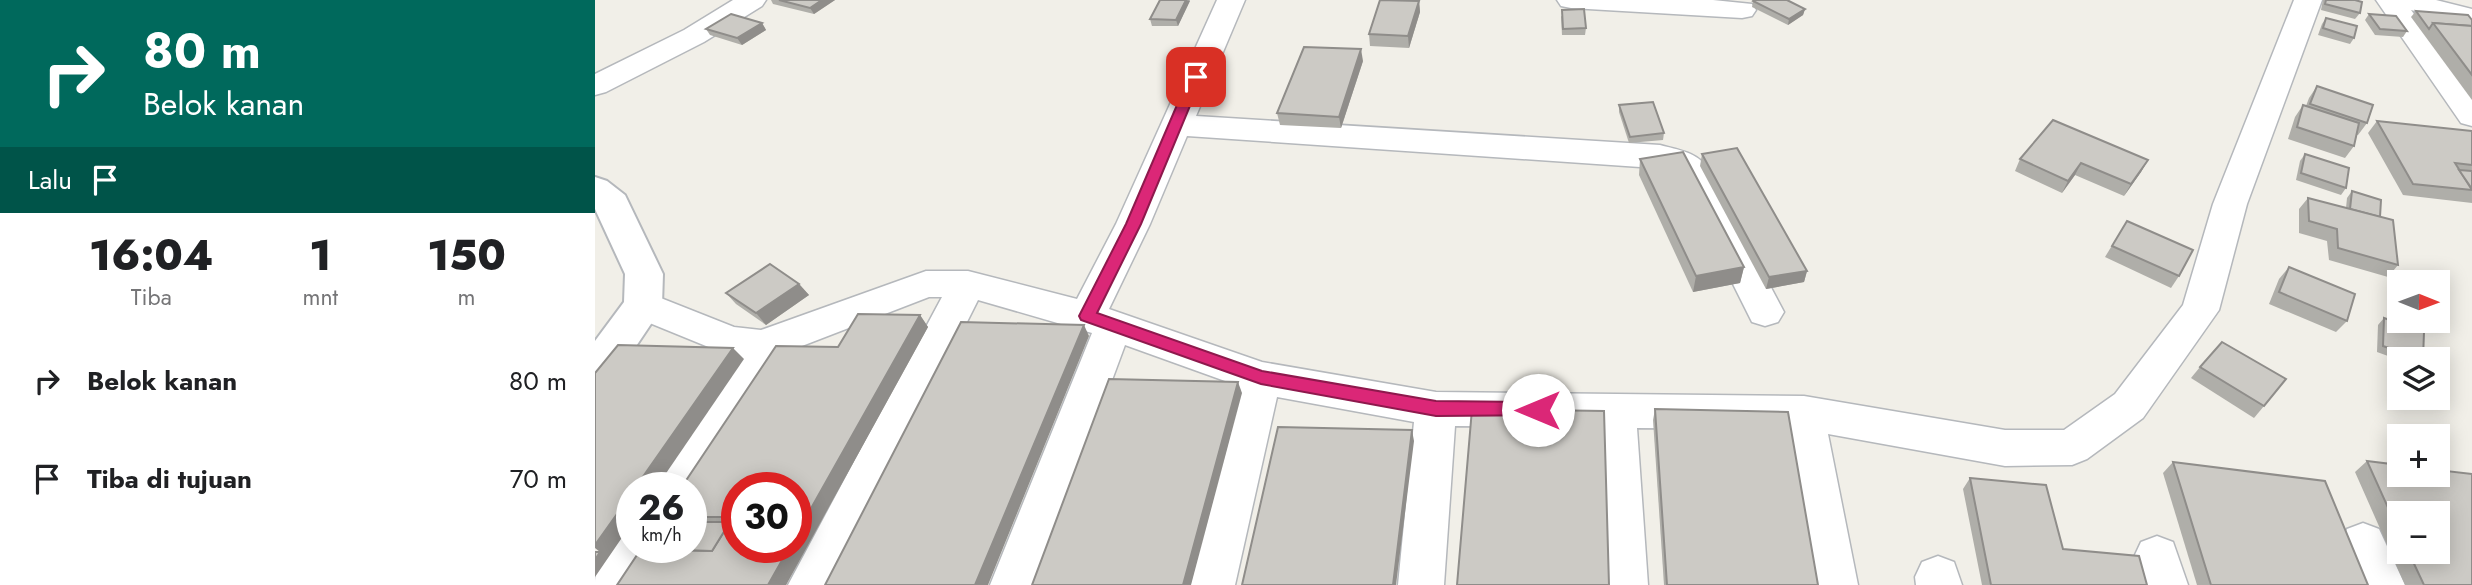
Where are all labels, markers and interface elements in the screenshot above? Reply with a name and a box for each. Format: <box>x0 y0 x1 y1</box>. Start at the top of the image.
text: 80 m <box>143 16 261 86</box>
icon: right <box>28 28 119 119</box>
pin <box>1166 47 1226 107</box>
icon: arrive <box>1177 58 1215 96</box>
text: Belok kanan <box>143 81 304 127</box>
text: Lalu <box>28 161 72 199</box>
icon: arrive <box>86 161 124 199</box>
text: 16:04 <box>89 225 214 286</box>
text: 1 <box>309 225 331 286</box>
text: 150 <box>427 225 506 286</box>
north arrow <box>2387 270 2450 332</box>
map controls <box>2387 270 2450 564</box>
text: Tiba <box>131 280 172 314</box>
text: mnt <box>303 280 338 314</box>
text: m <box>458 280 476 314</box>
button: layers <box>2387 347 2450 410</box>
icon: right <box>28 362 66 400</box>
text: Belok kanan <box>87 362 237 400</box>
text: 80 m <box>509 362 567 400</box>
position arrow <box>1501 373 1575 447</box>
button: + <box>2387 424 2450 487</box>
icon: arrive <box>28 460 66 498</box>
text: Tiba di tujuan <box>87 460 252 498</box>
text: 70 m <box>510 460 567 498</box>
speed limit sign: 30 <box>721 472 812 563</box>
text: 26 <box>638 483 685 533</box>
button: − <box>2387 501 2450 564</box>
text: km/h <box>641 522 682 548</box>

